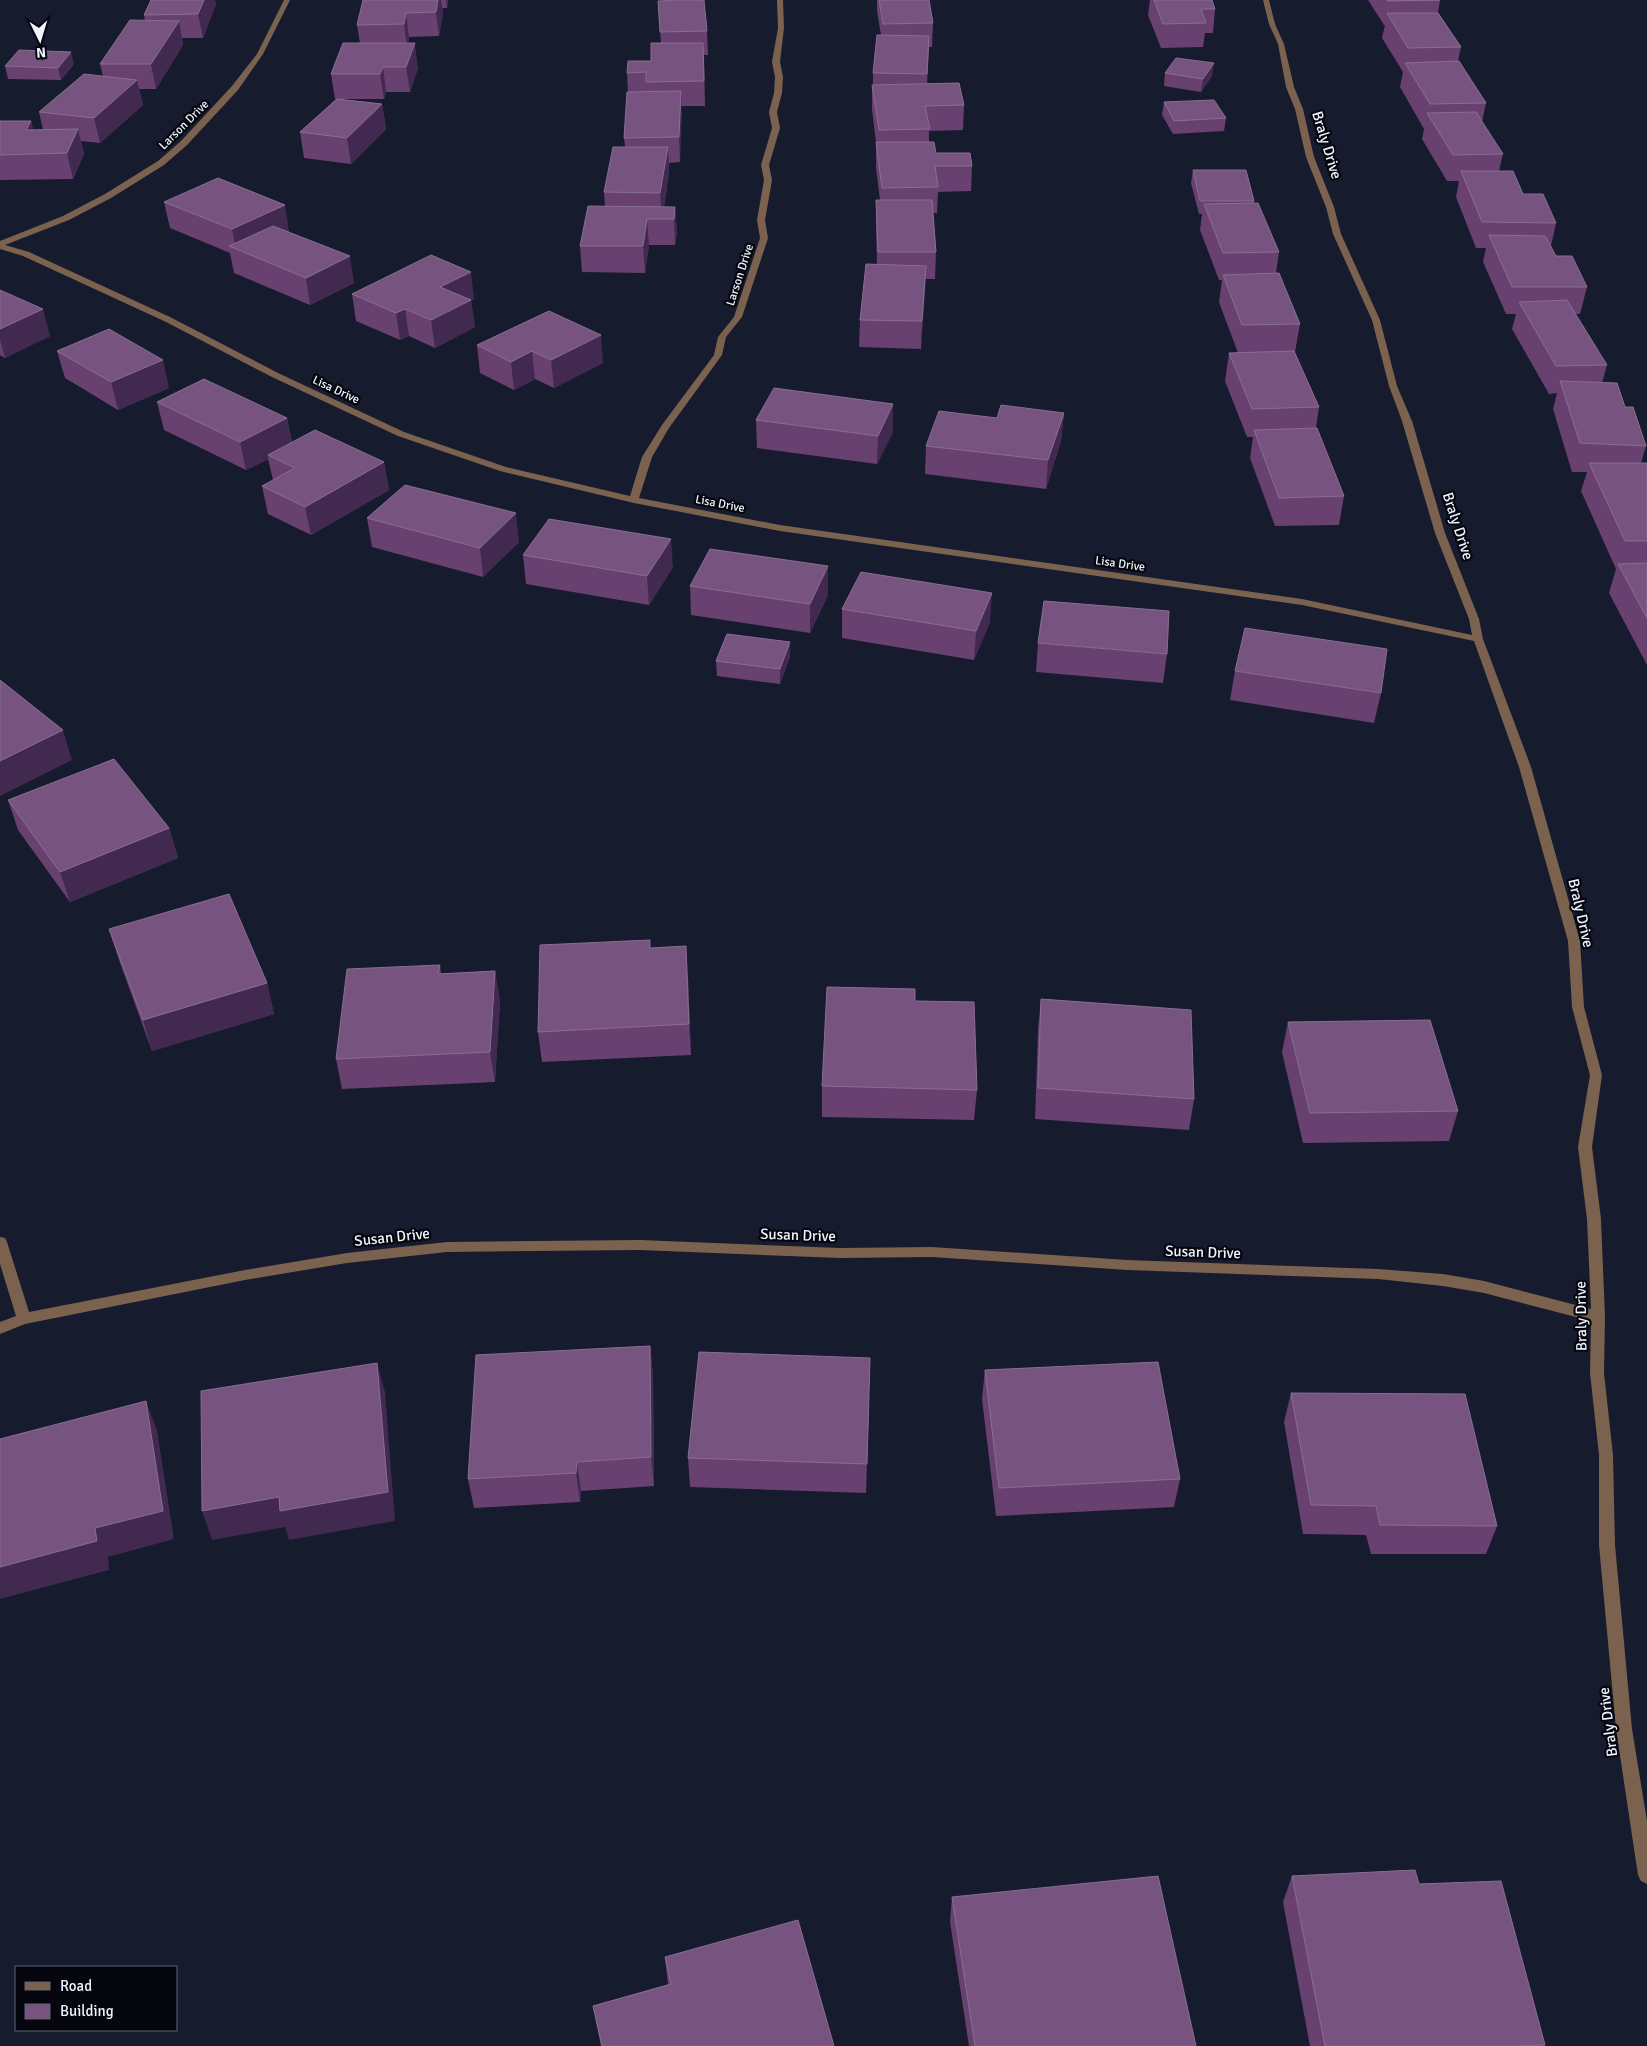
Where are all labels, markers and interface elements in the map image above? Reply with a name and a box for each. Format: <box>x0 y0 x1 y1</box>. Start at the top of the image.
north arrow <box>15 15 65 65</box>
text: N <box>35 44 47 61</box>
street label: Larson Drive <box>156 97 212 153</box>
street label: Braly Drive <box>1308 109 1346 181</box>
street label: Larson Drive <box>723 242 757 308</box>
street label: Lisa Drive <box>310 373 362 407</box>
street label: Braly Drive <box>1439 490 1477 562</box>
street label: Lisa Drive <box>694 492 746 516</box>
street label: Lisa Drive <box>1094 553 1146 575</box>
street label: Braly Drive <box>1564 877 1598 949</box>
street label: Susan Drive <box>353 1224 431 1250</box>
street label: Susan Drive <box>760 1225 836 1245</box>
street label: Susan Drive <box>1165 1242 1241 1262</box>
street label: Braly Drive <box>1571 1281 1591 1351</box>
street label: Braly Drive <box>1595 1686 1621 1758</box>
legend <box>15 1966 178 2031</box>
text: Road <box>60 1977 92 1995</box>
text: Building <box>60 2002 114 2020</box>

